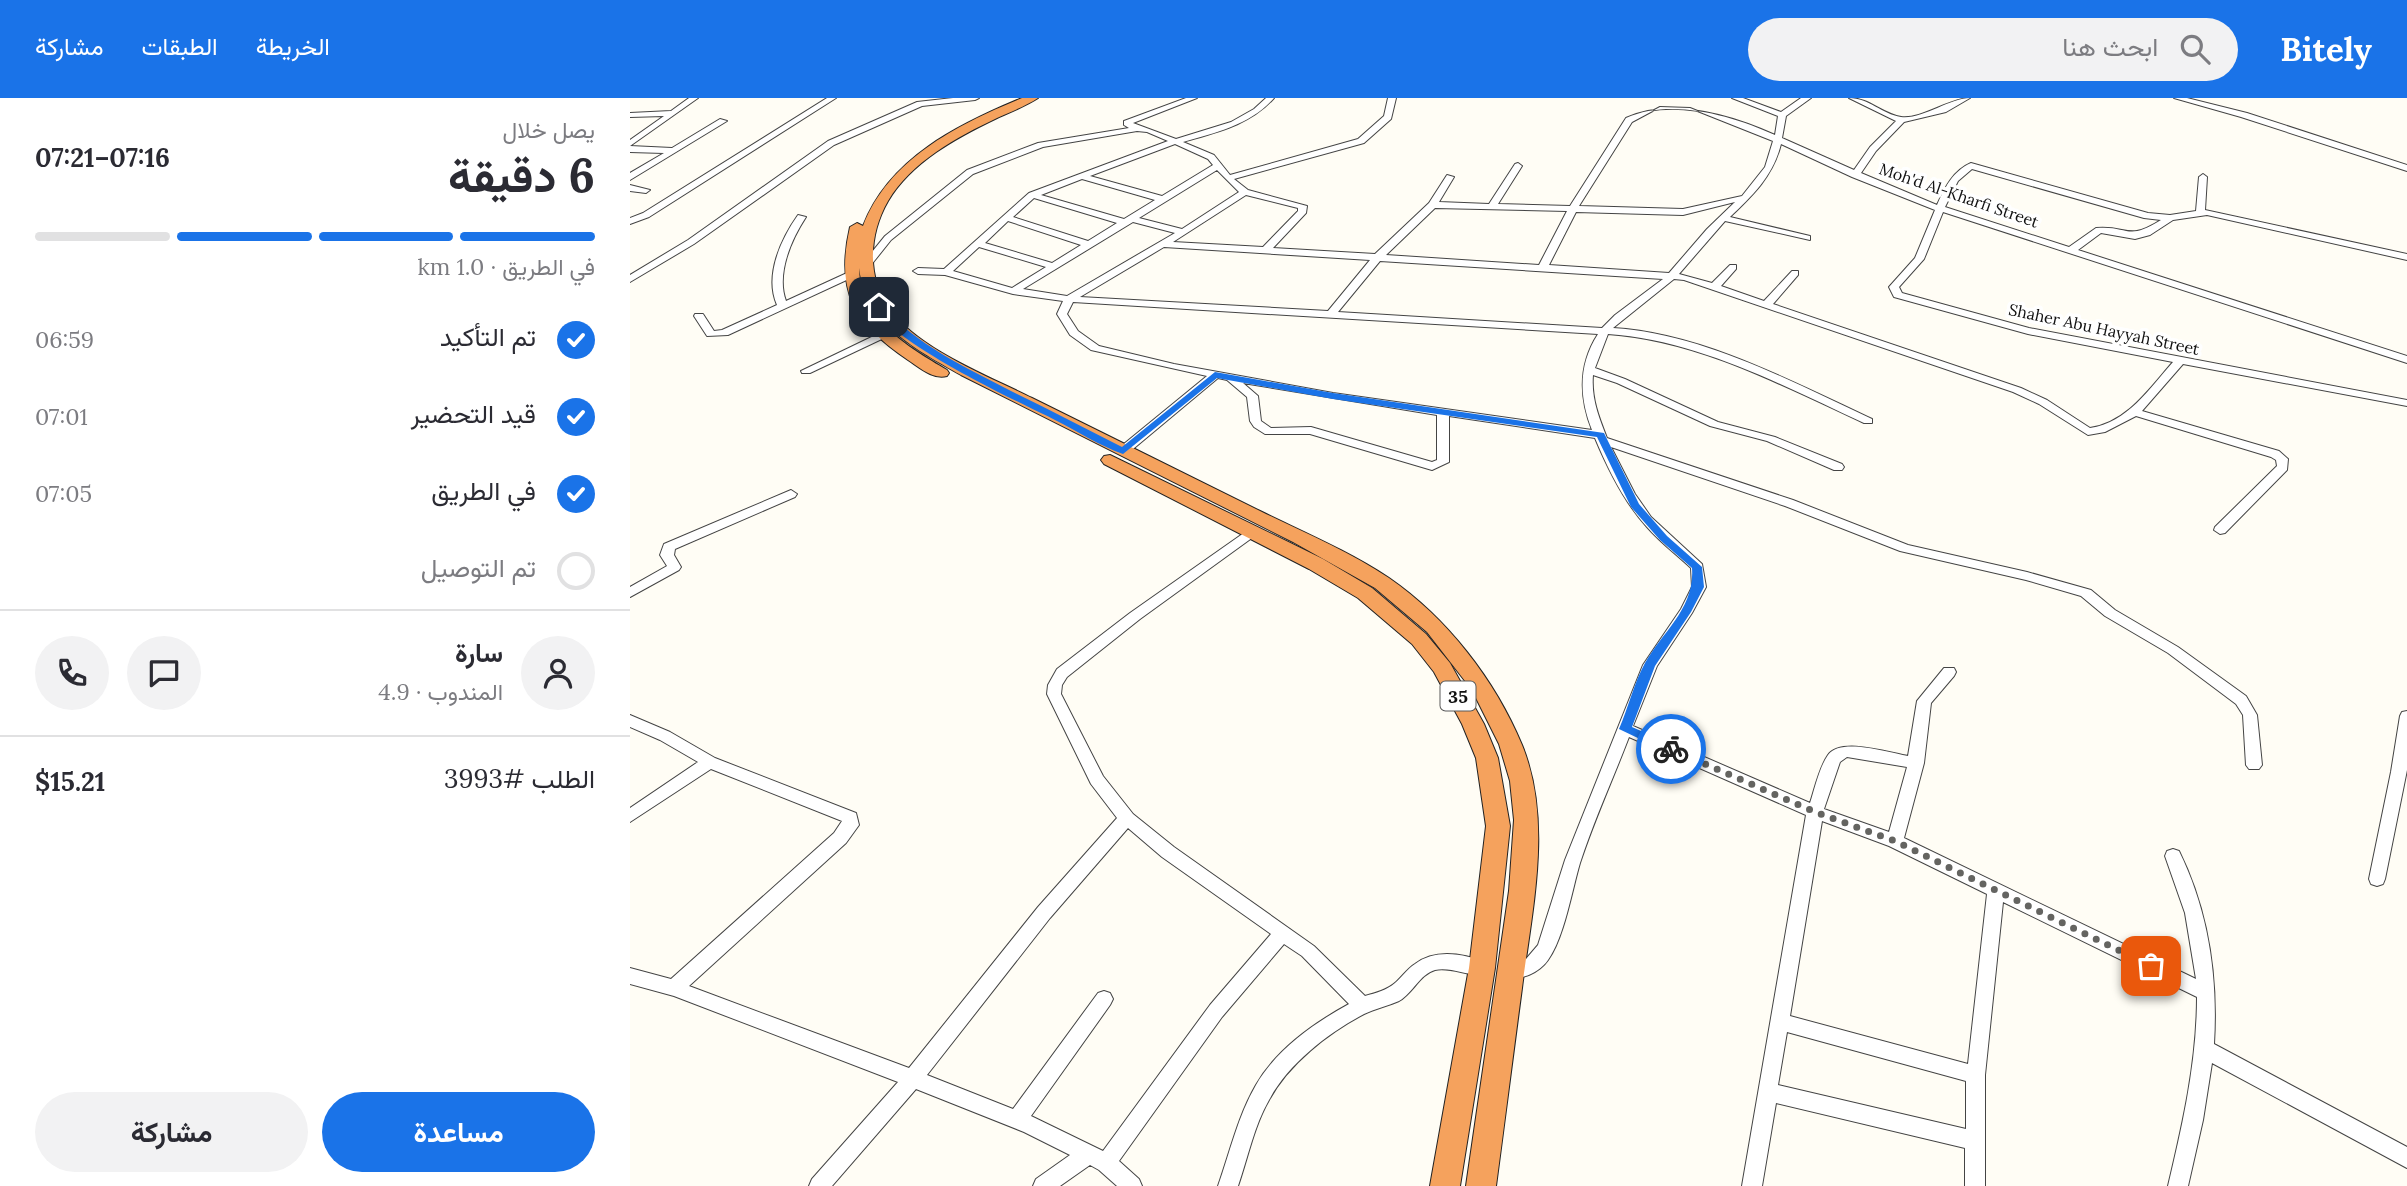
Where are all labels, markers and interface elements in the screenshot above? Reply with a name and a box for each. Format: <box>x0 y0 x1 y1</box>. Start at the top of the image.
search box <box>1748 18 2238 81</box>
text: Bitely <box>2280 28 2372 70</box>
text: ابحث هنا <box>2062 30 2158 63</box>
icon: search <box>2176 30 2214 68</box>
text: مشاركة <box>35 31 103 62</box>
text: الطبقات <box>141 31 218 62</box>
text: الخريطة <box>256 31 330 62</box>
text: يصل خلال <box>503 115 595 144</box>
text: 07:16–07:21 <box>35 141 170 174</box>
text: 6 دقيقة <box>448 146 595 205</box>
street label: Moh'd Al-Kharfi Street <box>1877 158 2042 232</box>
text: في الطريق · 1.0 km <box>417 252 595 281</box>
pin <box>849 277 909 337</box>
icon: home <box>860 288 898 326</box>
street label: Shaher Abu Hayyah Street <box>2007 299 2202 359</box>
text: تم التأكيد <box>440 320 536 353</box>
icon: check <box>557 321 595 359</box>
text: 06:59 <box>35 325 94 354</box>
text: قيد التحضير <box>411 397 536 430</box>
icon: check <box>557 398 595 436</box>
text: 07:01 <box>35 402 88 431</box>
text: في الطريق <box>431 474 536 507</box>
icon: check <box>557 475 595 513</box>
text: 07:05 <box>35 479 92 508</box>
text: تم التوصيل <box>421 551 536 584</box>
button: phone <box>35 636 109 710</box>
button: chat <box>127 636 201 710</box>
text: سارة <box>455 636 503 669</box>
button: person <box>521 636 595 710</box>
text: المندوب · 4.9 <box>378 677 503 706</box>
road number: 35 <box>1440 682 1476 710</box>
courier <box>1636 714 1706 784</box>
icon: bike <box>1652 730 1690 768</box>
text: الطلب #3993 <box>444 762 595 795</box>
text: $15.21 <box>35 765 105 798</box>
pin <box>2121 936 2181 996</box>
icon: bag <box>2132 947 2170 985</box>
button: مشاركة <box>35 1092 308 1172</box>
button: مساعدة <box>322 1092 595 1172</box>

